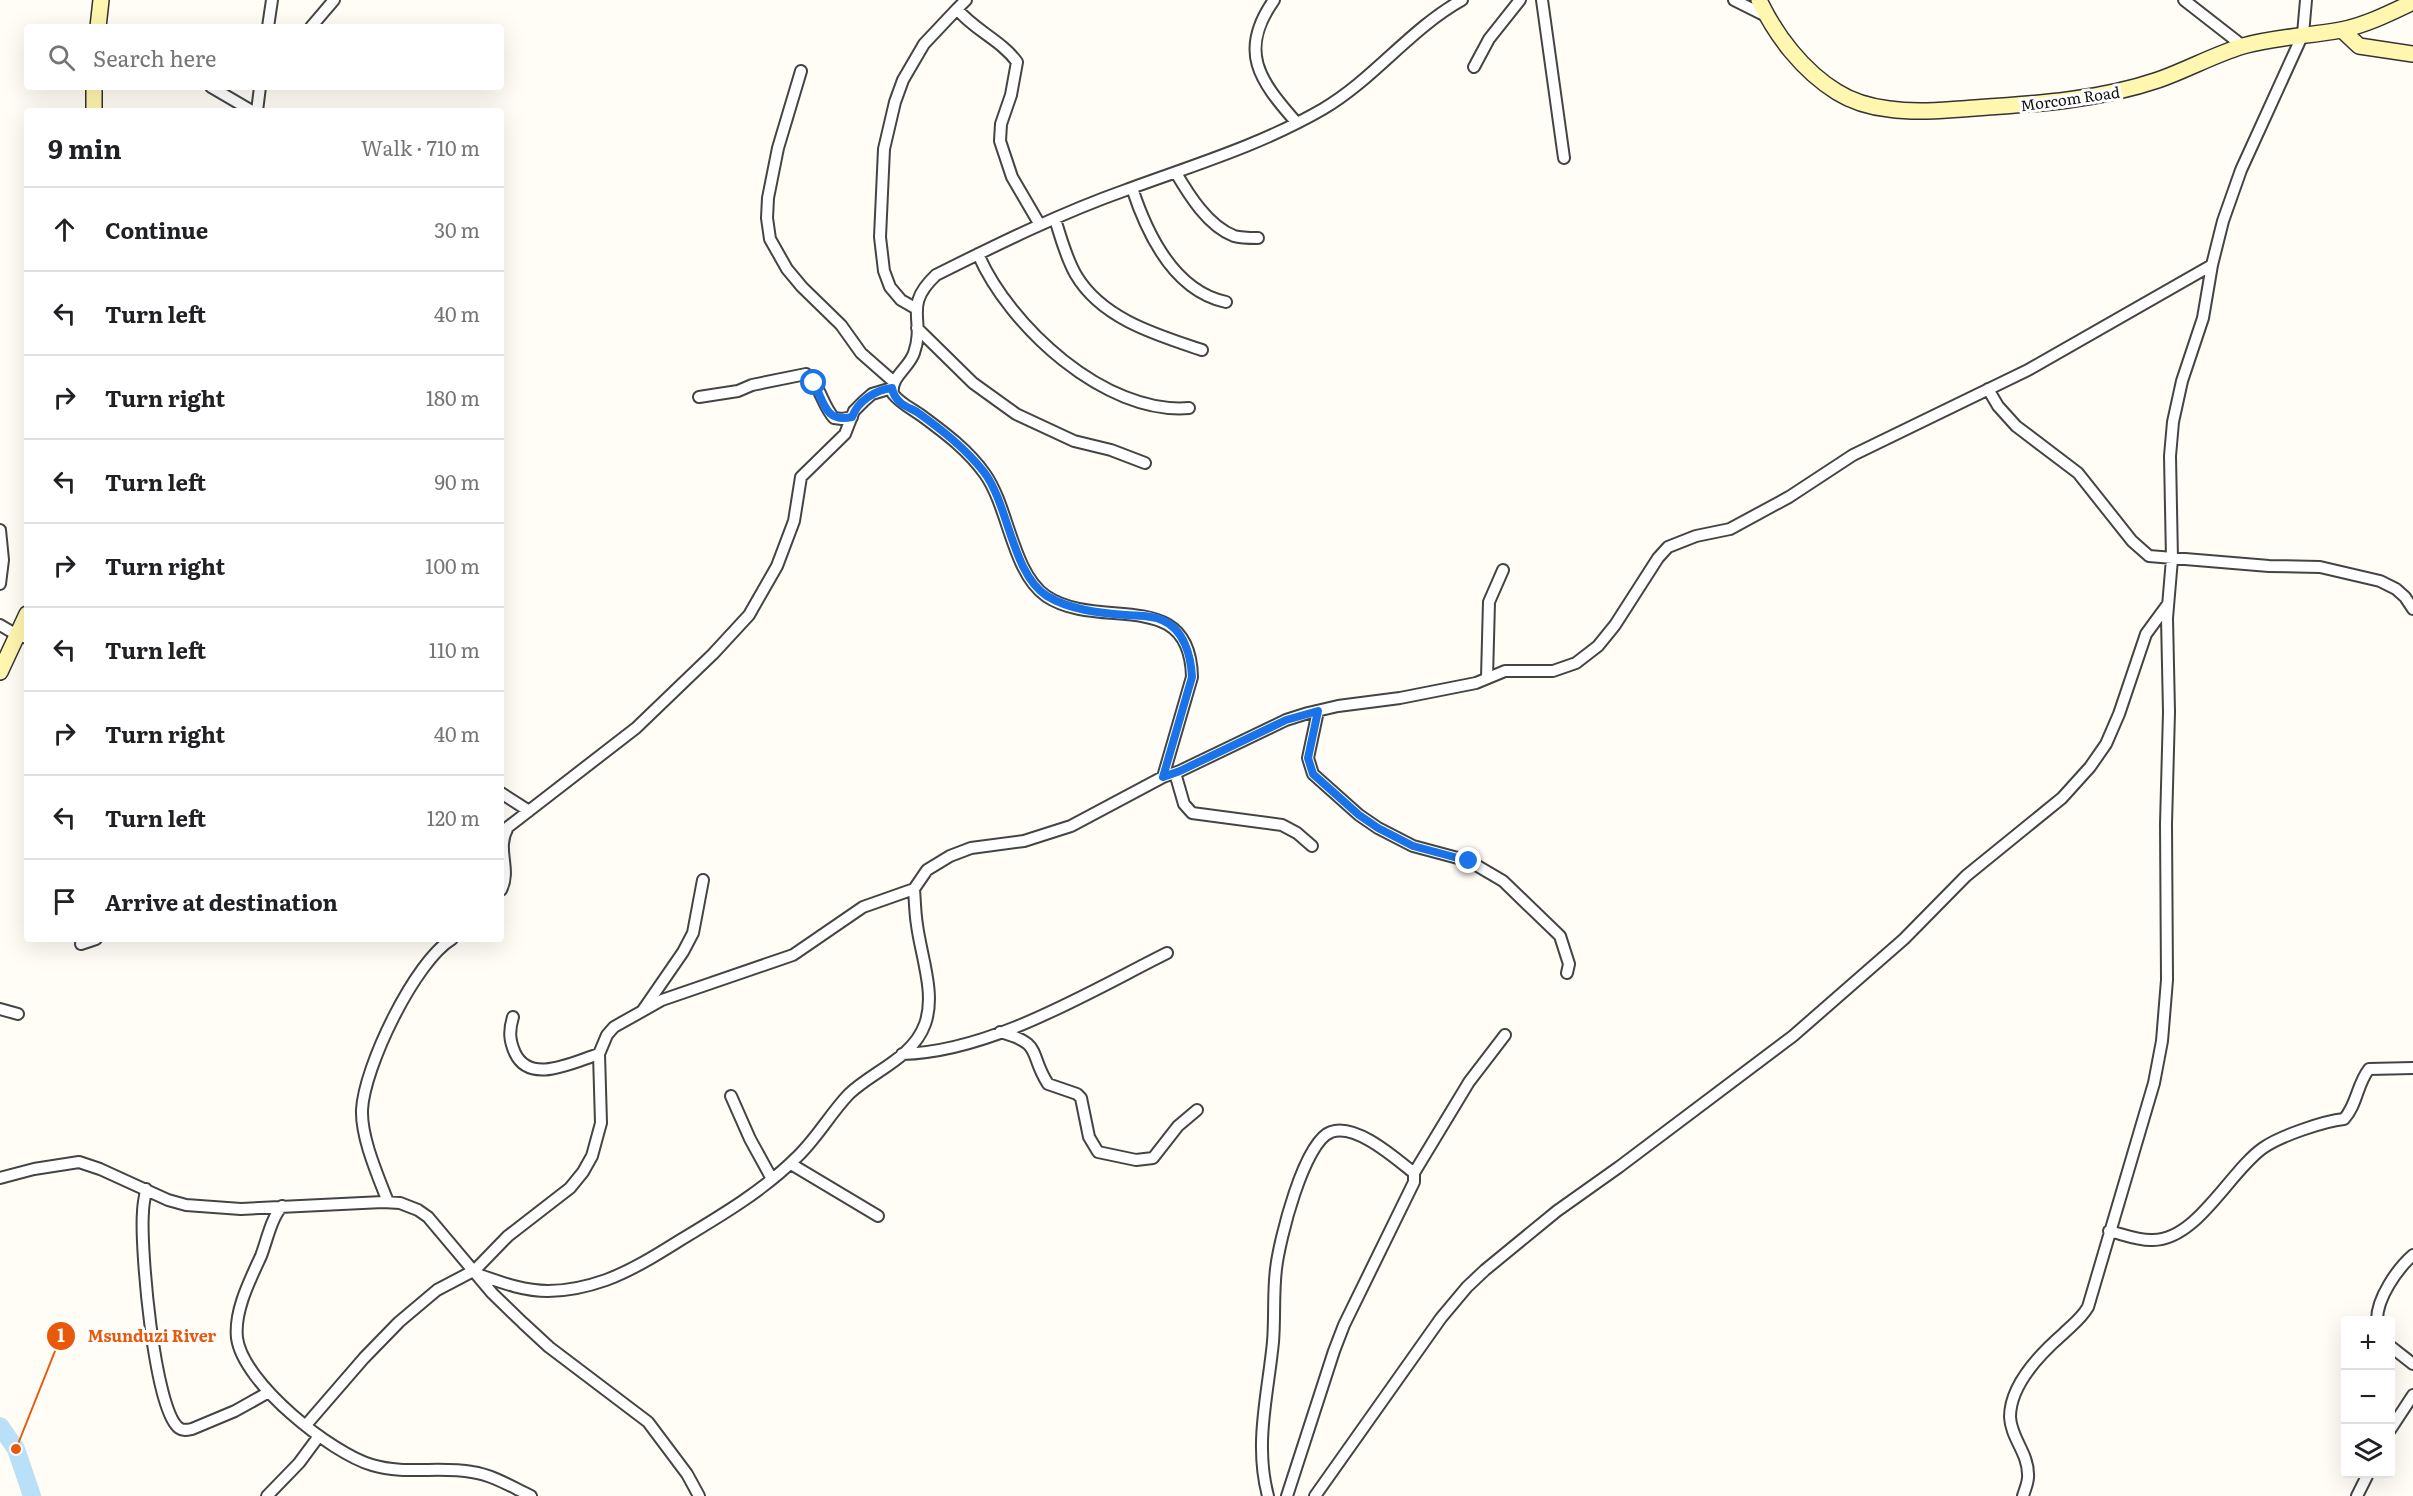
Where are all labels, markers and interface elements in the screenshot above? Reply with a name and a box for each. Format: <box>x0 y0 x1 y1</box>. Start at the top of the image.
search box <box>24 24 504 90</box>
icon: search <box>45 41 78 74</box>
text: Search here <box>93 41 216 74</box>
street label: Morcom Road <box>2019 80 2121 116</box>
text: 9 min <box>48 128 122 167</box>
text: Walk · 710 m <box>361 132 480 162</box>
icon: ahead <box>48 213 81 246</box>
text: Continue <box>105 213 208 246</box>
text: 30 m <box>434 214 480 244</box>
icon: left <box>48 297 81 330</box>
text: Turn left <box>105 297 206 330</box>
text: 40 m <box>434 298 480 328</box>
route start <box>800 369 826 395</box>
icon: right <box>48 381 81 414</box>
text: Turn right <box>105 381 225 414</box>
text: 180 m <box>426 382 480 412</box>
icon: left <box>48 465 81 498</box>
text: Turn left <box>105 465 206 498</box>
text: 90 m <box>435 466 480 496</box>
icon: right <box>48 549 81 582</box>
text: Turn right <box>105 549 225 582</box>
text: 100 m <box>425 550 480 580</box>
icon: left <box>48 633 81 666</box>
text: Turn left <box>105 633 206 666</box>
text: 110 m <box>429 634 480 664</box>
icon: right <box>48 717 81 750</box>
text: Turn right <box>105 717 225 750</box>
text: 40 m <box>434 718 480 748</box>
icon: left <box>48 801 81 834</box>
text: Turn left <box>105 801 206 834</box>
text: 120 m <box>427 802 480 832</box>
route end <box>1455 847 1481 873</box>
icon: arrive <box>48 885 81 918</box>
text: Arrive at destination <box>105 885 338 918</box>
map controls <box>2341 1316 2395 1478</box>
button: + <box>2341 1316 2395 1370</box>
callout: Msunduzi River <box>46 1319 228 1353</box>
text: 1 <box>57 1321 65 1348</box>
text: Msunduzi River <box>88 1323 217 1347</box>
button: − <box>2341 1370 2395 1424</box>
button: layers <box>2341 1424 2395 1478</box>

